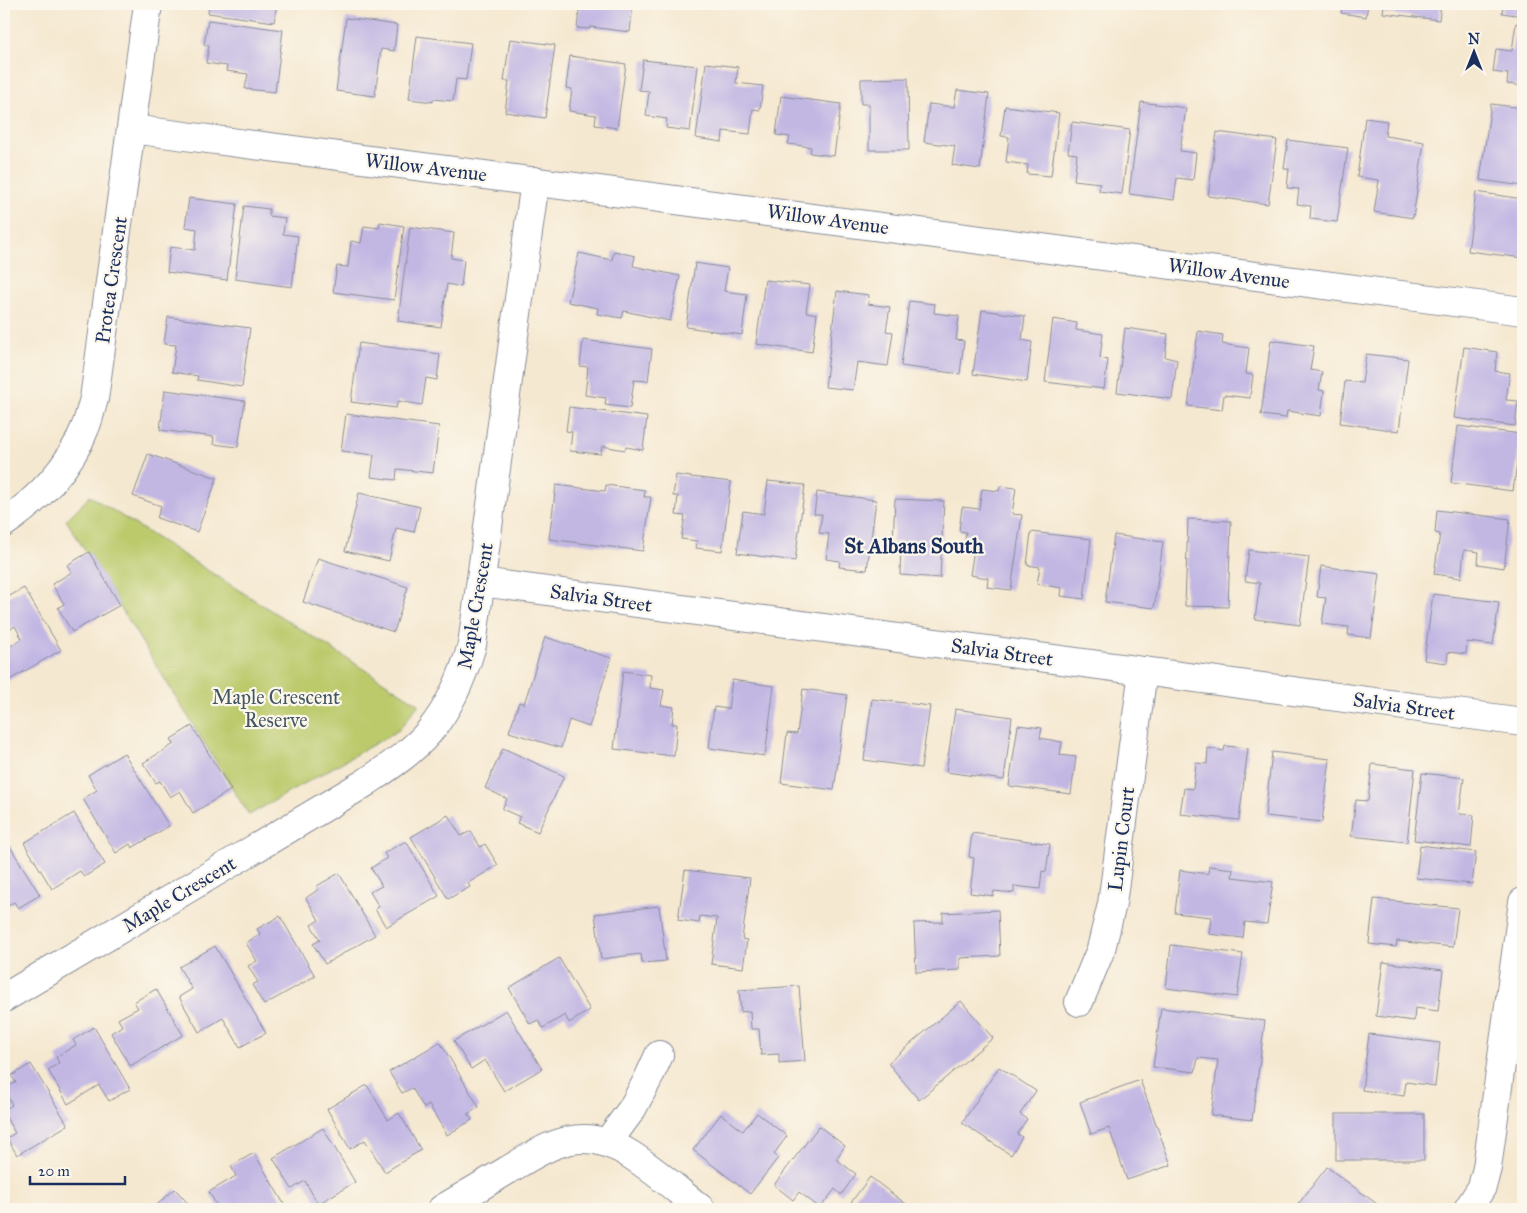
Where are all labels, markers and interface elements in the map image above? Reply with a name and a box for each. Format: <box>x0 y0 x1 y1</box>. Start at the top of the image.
north arrow <box>1450 28 1500 78</box>
text: N <box>1468 31 1480 48</box>
street label: Willow Avenue <box>364 148 488 186</box>
street label: Willow Avenue <box>766 199 890 239</box>
street label: Protea Crescent <box>90 215 132 345</box>
street label: Willow Avenue <box>1167 253 1291 293</box>
district label: St Albans South <box>844 533 984 559</box>
street label: Maple Crescent <box>452 541 498 671</box>
street label: Salvia Street <box>548 579 654 617</box>
street label: Salvia Street <box>949 633 1055 671</box>
park label: Maple Crescent Reserve <box>212 685 340 732</box>
street label: Salvia Street <box>1351 687 1457 725</box>
street label: Lupin Court <box>1103 785 1139 893</box>
street label: Maple Crescent <box>118 851 240 937</box>
scale bar <box>30 1153 125 1185</box>
text: 20 m <box>38 1162 70 1180</box>

